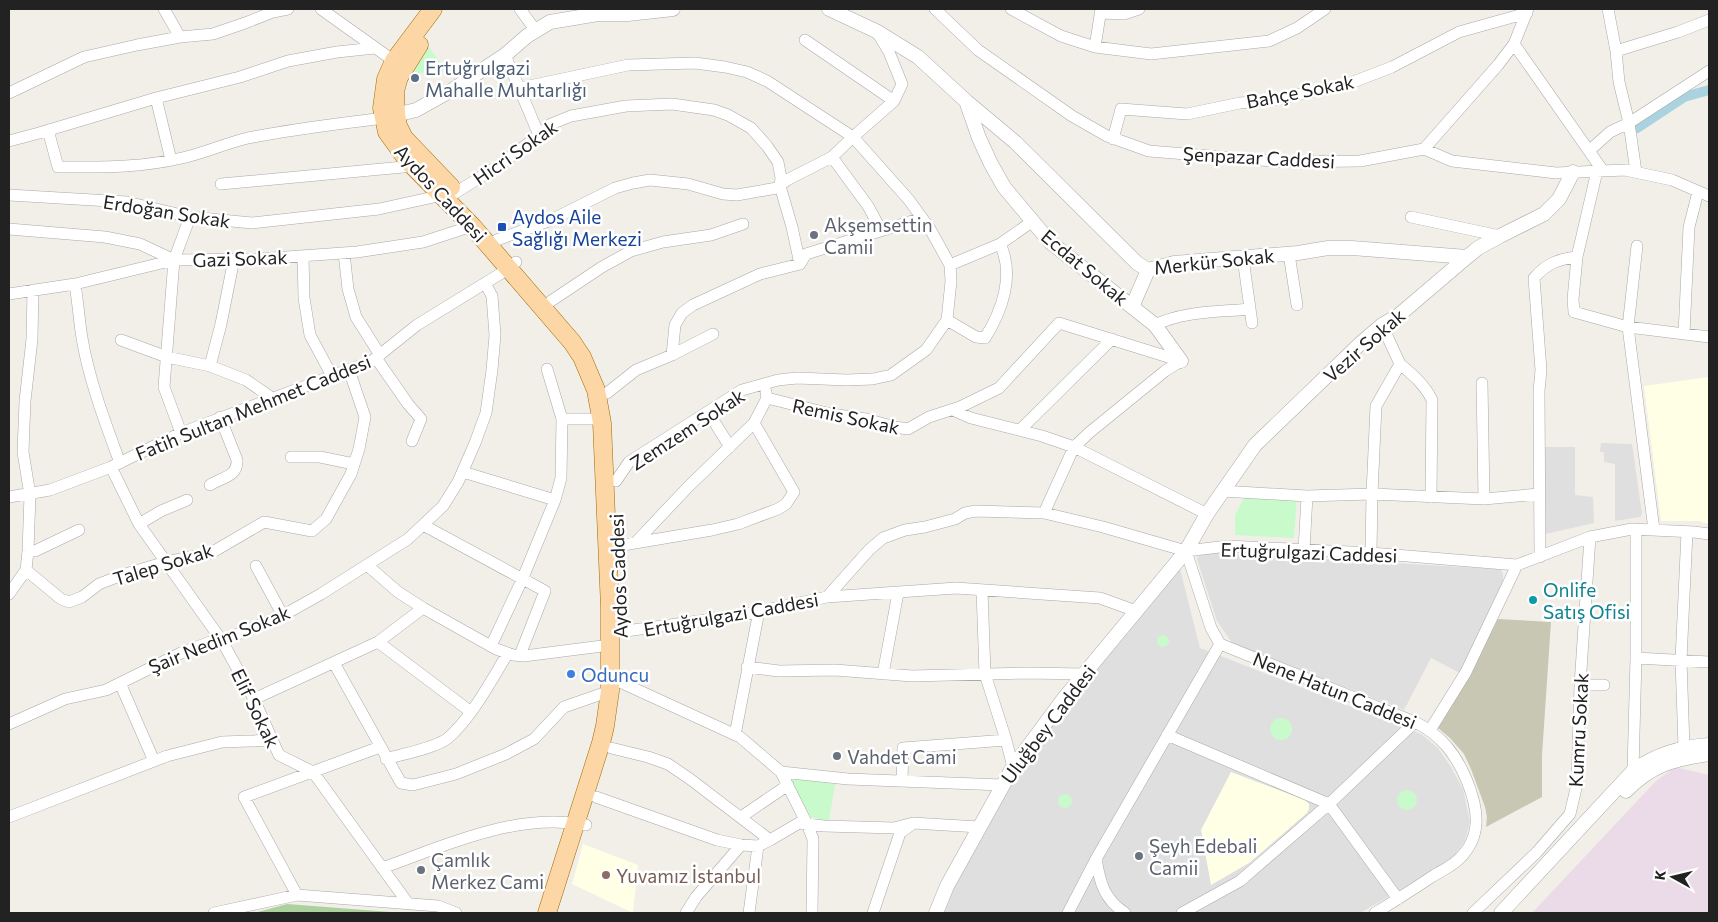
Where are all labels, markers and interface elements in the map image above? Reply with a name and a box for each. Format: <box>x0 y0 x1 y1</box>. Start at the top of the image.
place label: Ertuğrulgazi Mahalle Muhtarlığı <box>425 56 587 101</box>
street label: Bahçe Sokak <box>1244 69 1356 113</box>
marker: Ertuğrulgazi Mahalle Muhtarlığı <box>409 72 421 84</box>
street label: Hicri Sokak <box>468 115 562 189</box>
street label: Aydos Caddesi <box>390 140 492 246</box>
street label: Şenpazar Caddesi <box>1182 142 1336 172</box>
street label: Erdoğan Sokak <box>102 190 232 232</box>
place label: Aydos Aile Sağlığı Merkezi <box>512 205 642 250</box>
place label: Akşemsettin Camii <box>824 213 933 258</box>
marker: Aydos Aile Sağlığı Merkezi <box>496 221 508 233</box>
street label: Ecdat Sokak <box>1037 224 1133 310</box>
marker: Akşemsettin Camii <box>808 229 820 241</box>
street label: Merkür Sokak <box>1153 243 1275 279</box>
street label: Gazi Sokak <box>192 245 288 271</box>
street label: Vezir Sokak <box>1319 303 1409 387</box>
street label: Fatih Sultan Mehmet Caddesi <box>132 349 374 465</box>
street label: Zemzem Sokak <box>625 383 749 475</box>
street label: Remis Sokak <box>790 393 902 439</box>
street label: Aydos Caddesi <box>604 513 632 639</box>
street label: Ertuğrulgazi Caddesi <box>1220 537 1398 567</box>
street label: Talep Sokak <box>110 538 216 590</box>
place label: Onlife Satış Ofisi <box>1543 578 1630 623</box>
street label: Ertuğrulgazi Caddesi <box>642 587 820 641</box>
marker: Onlife Satış Ofisi <box>1527 594 1539 606</box>
street label: Şair Nedim Sokak <box>145 600 293 678</box>
street label: Nene Hatun Caddesi <box>1250 647 1420 733</box>
street label: Uluğbey Caddesi <box>996 660 1100 788</box>
place label: Oduncu <box>581 663 649 686</box>
street label: Elif Sokak <box>227 665 285 751</box>
marker: Oduncu <box>565 668 577 680</box>
street label: Kumru Sokak <box>1564 672 1592 788</box>
place label: Vahdet Cami <box>847 745 957 768</box>
marker: Vahdet Cami <box>831 750 843 762</box>
place label: Şeyh Edebali Camii <box>1149 834 1257 879</box>
place label: Çamlık Merkez Cami <box>431 848 544 893</box>
marker: Şeyh Edebali Camii <box>1133 850 1145 862</box>
north arrow <box>1648 852 1698 902</box>
marker: Çamlık Merkez Cami <box>415 864 427 876</box>
place label: Yuvamız İstanbul <box>616 864 761 887</box>
marker: Yuvamız İstanbul <box>600 869 612 881</box>
text: K <box>1651 869 1669 881</box>

